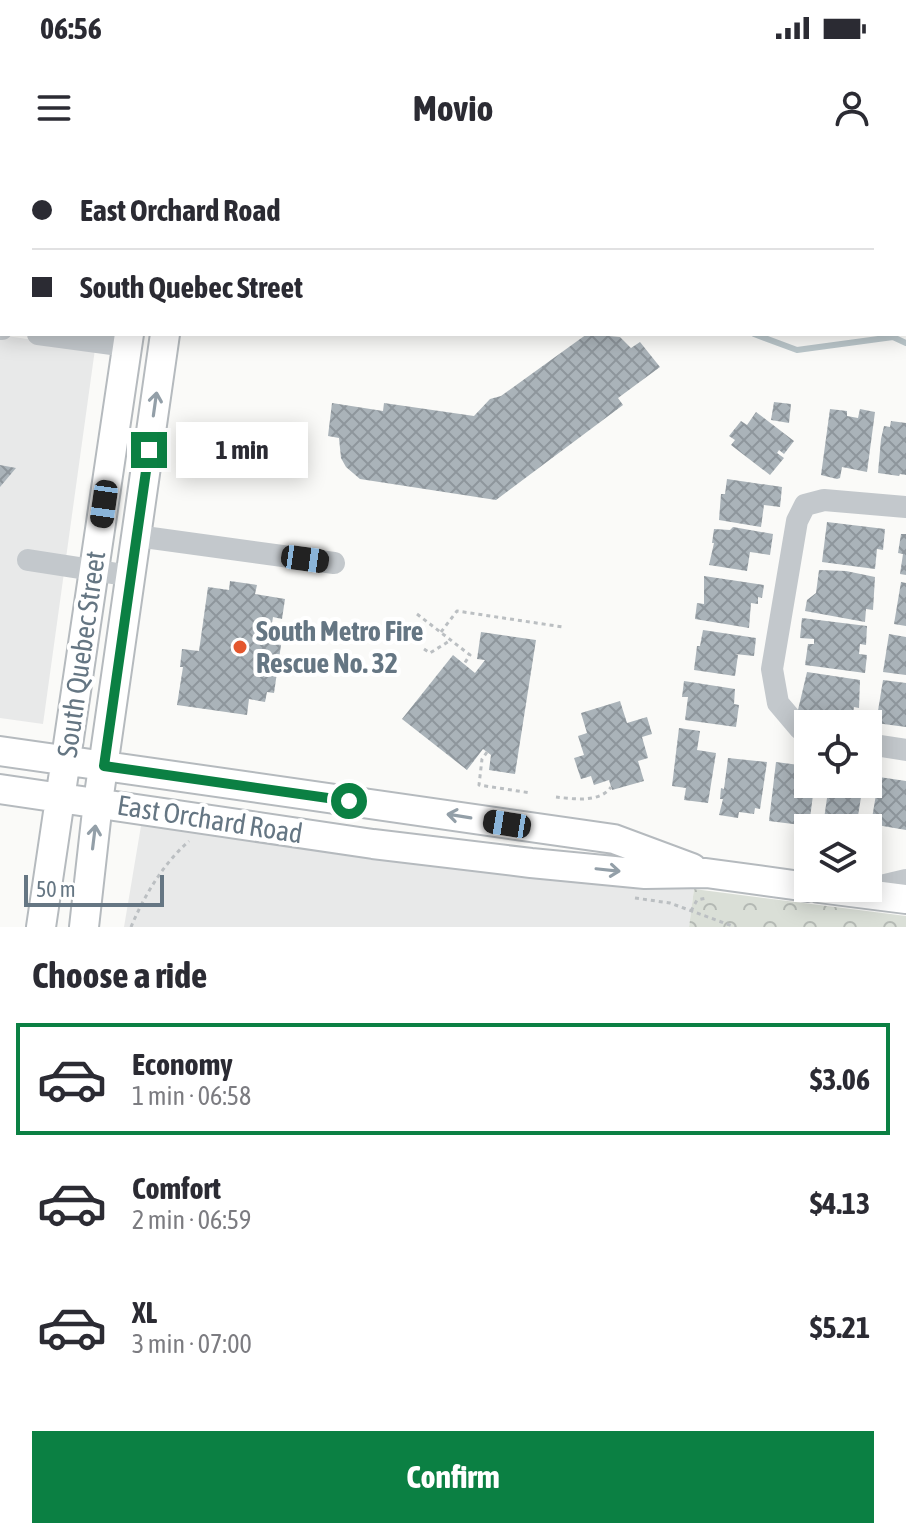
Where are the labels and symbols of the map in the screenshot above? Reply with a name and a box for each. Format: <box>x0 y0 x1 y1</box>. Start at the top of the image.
one-way arrow <box>148 392 163 417</box>
callout: 1 min <box>177 422 309 478</box>
route end <box>131 432 167 468</box>
car <box>89 479 119 529</box>
car <box>280 544 330 574</box>
street label: South Quebec Street <box>51 549 111 759</box>
place label: South Metro Fire Rescue No. 32 <box>256 615 423 679</box>
marker: South Metro Fire Rescue No. 32 <box>231 638 249 656</box>
route start <box>331 783 367 819</box>
street label: East Orchard Road <box>115 789 305 849</box>
one-way arrow <box>446 808 472 823</box>
car <box>481 808 533 840</box>
one-way arrow <box>87 825 102 850</box>
one-way arrow <box>594 863 621 878</box>
scale bar <box>24 871 164 907</box>

